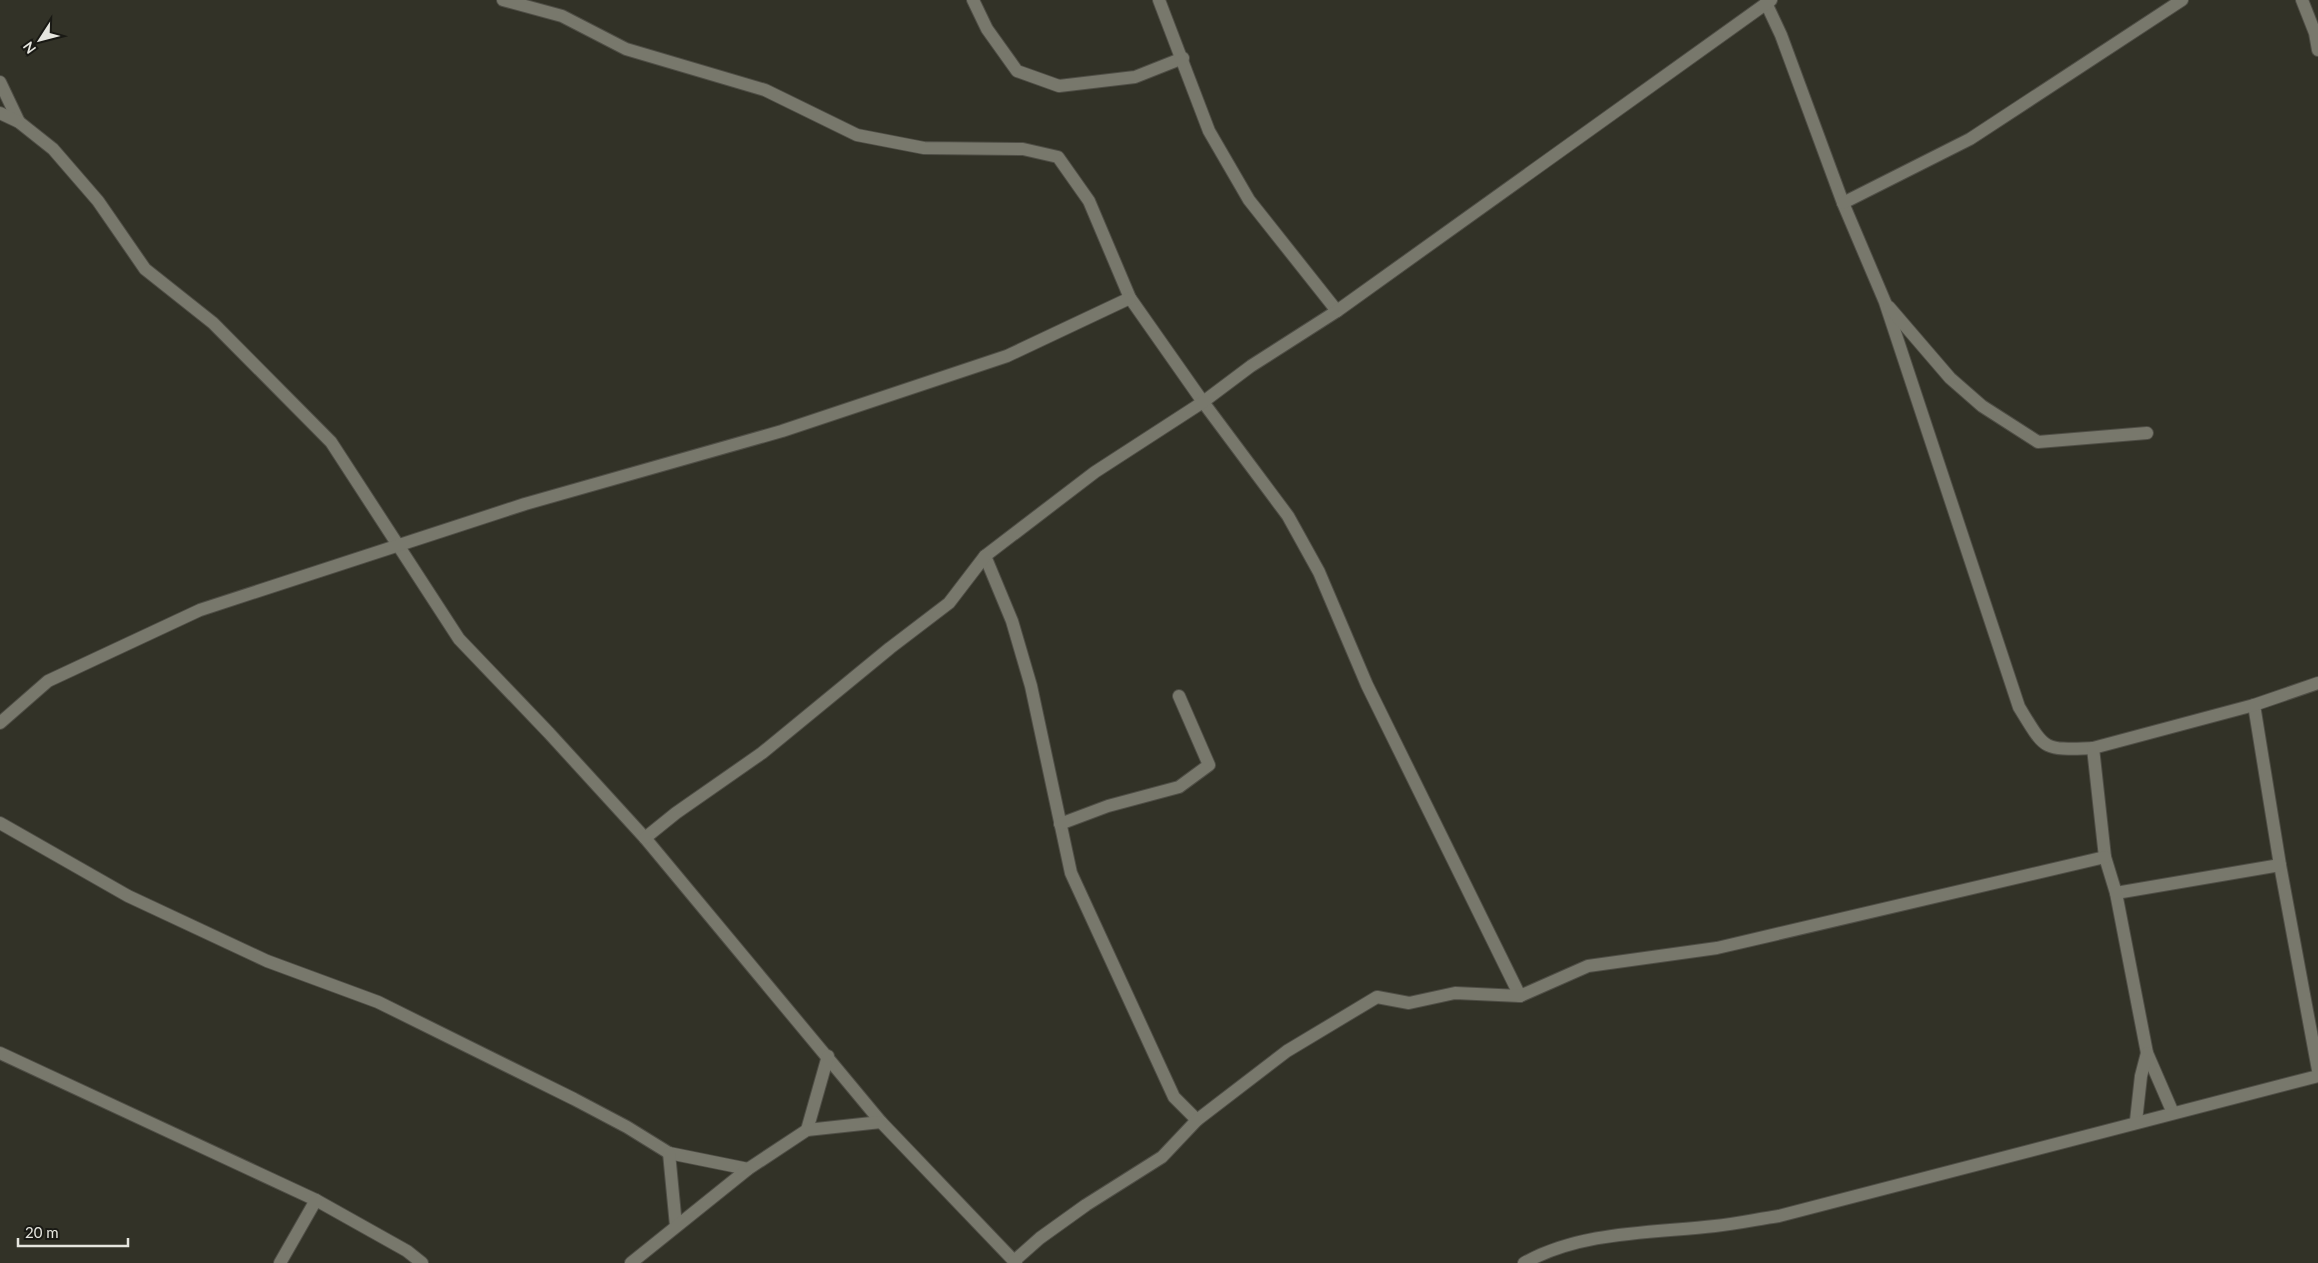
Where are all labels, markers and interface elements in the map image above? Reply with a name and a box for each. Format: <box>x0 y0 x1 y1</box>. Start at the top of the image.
north arrow <box>15 15 65 65</box>
text: N <box>19 39 39 57</box>
scale bar <box>18 1216 128 1248</box>
text: 20 m <box>25 1223 59 1241</box>

